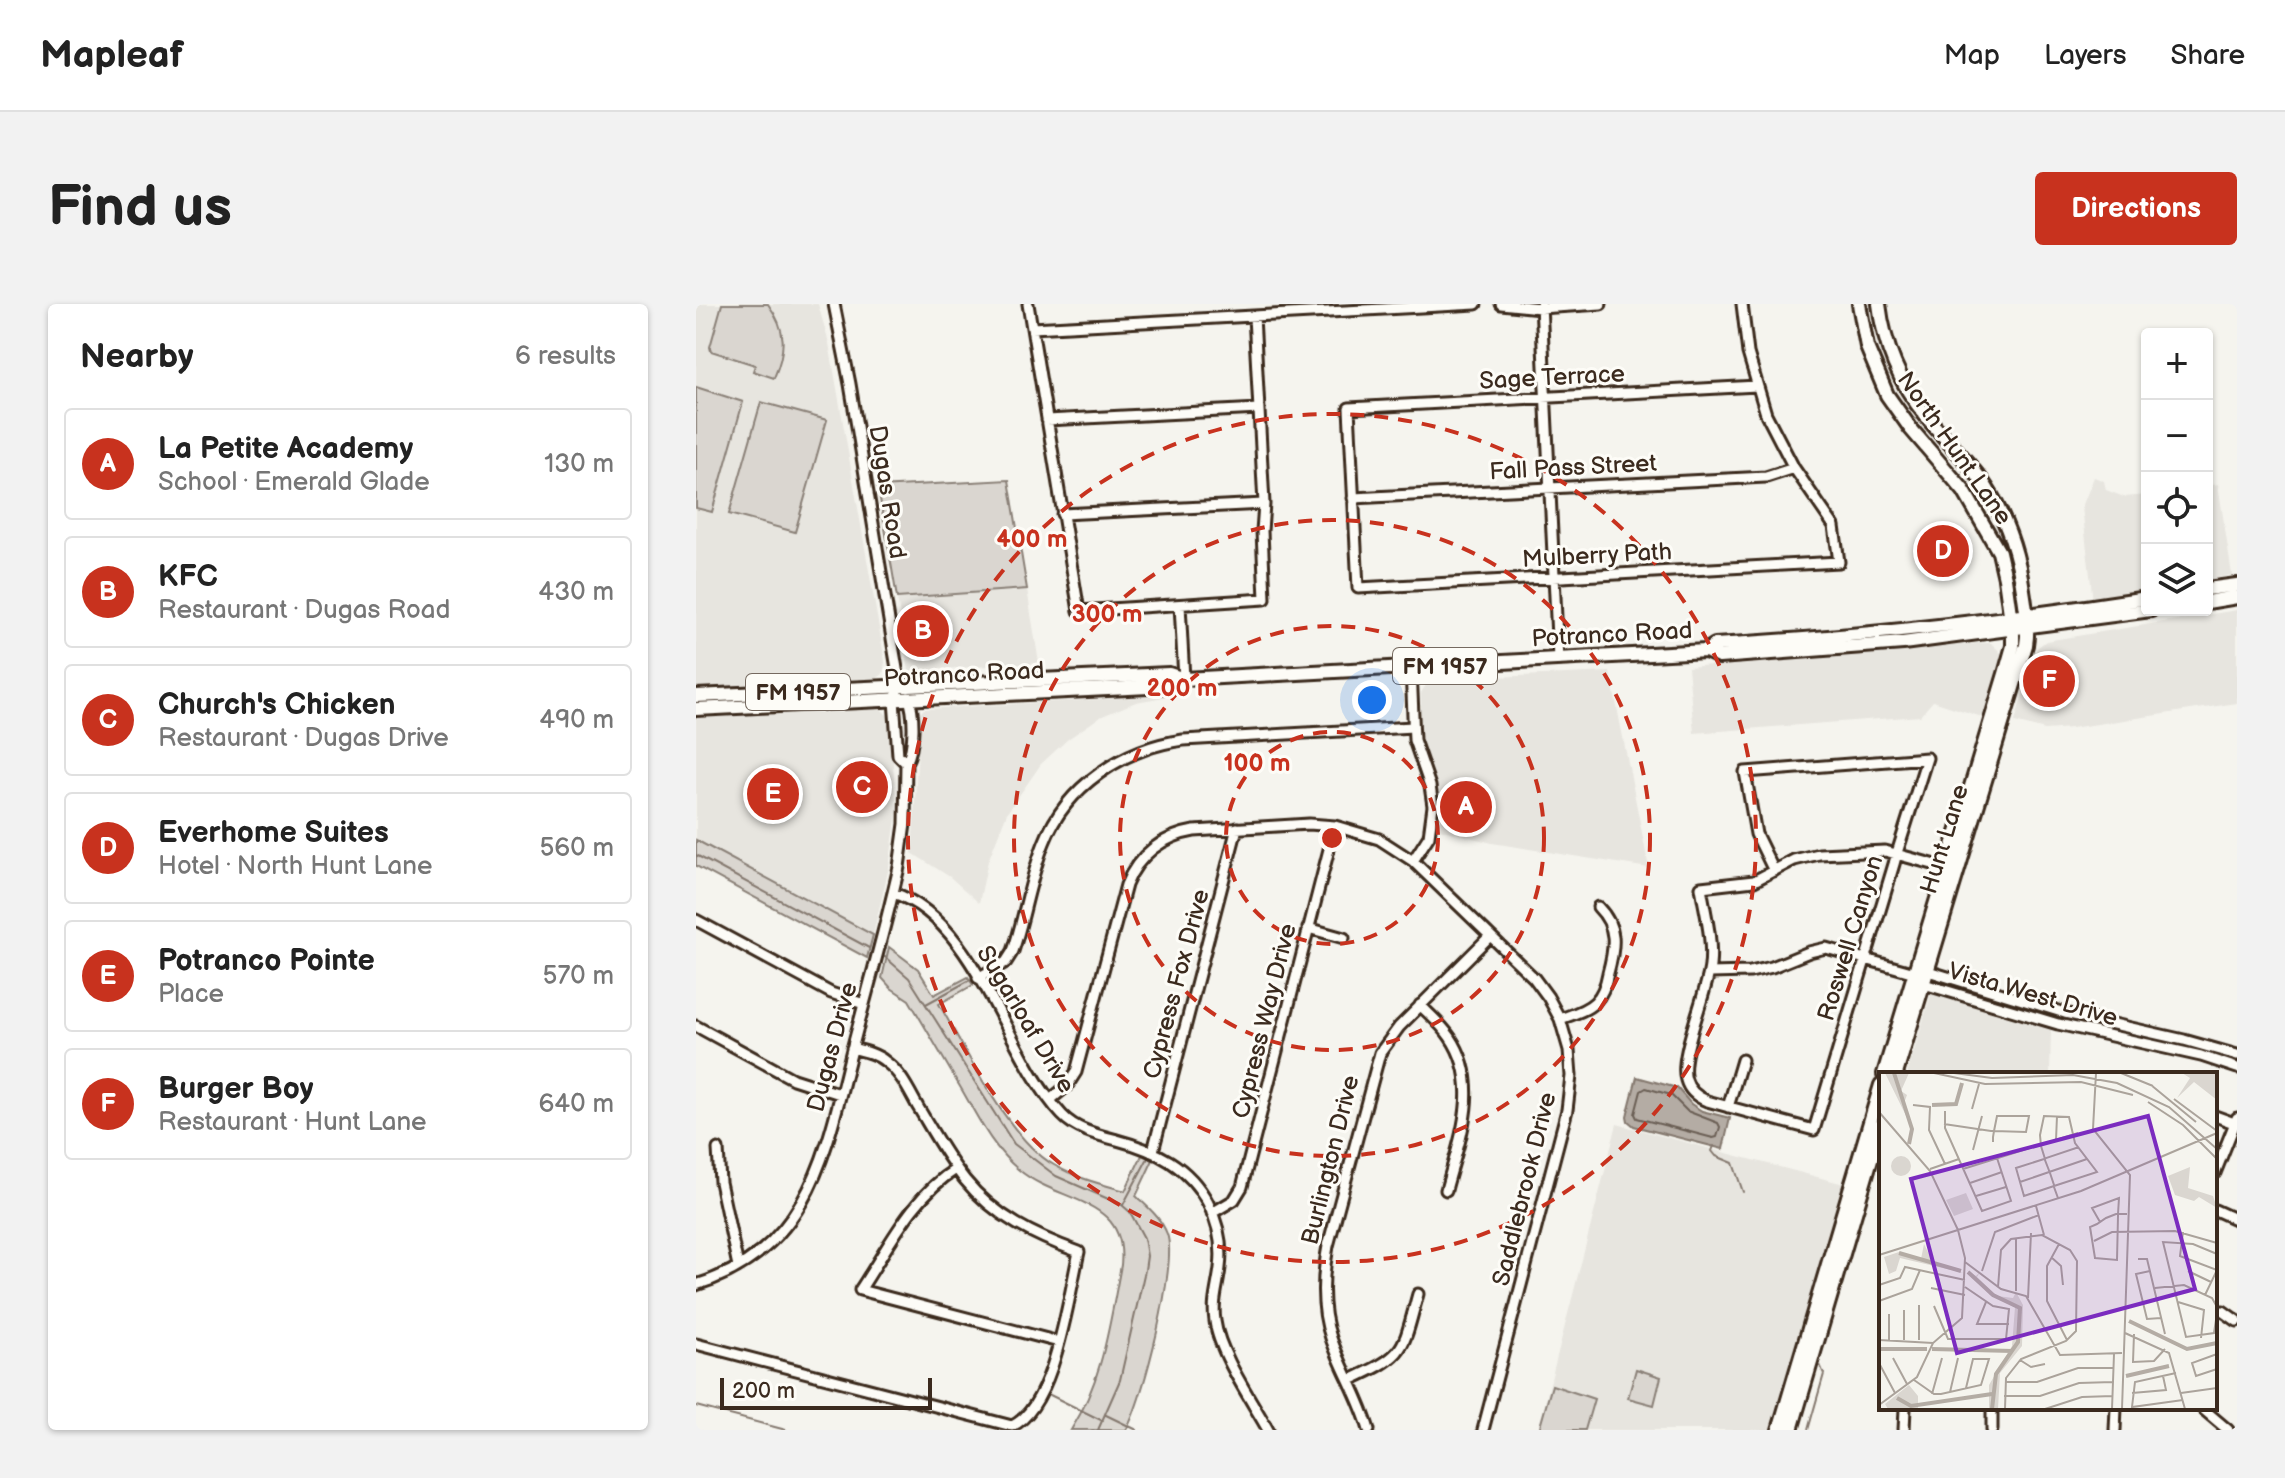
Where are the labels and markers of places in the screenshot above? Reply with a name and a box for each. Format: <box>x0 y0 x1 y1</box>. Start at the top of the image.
pin: D <box>1917 521 1969 581</box>
pin: B <box>897 601 949 661</box>
pin: F <box>2023 651 2075 711</box>
pin: C <box>836 757 888 817</box>
pin: E <box>747 764 799 824</box>
pin: A <box>1440 777 1492 837</box>
centre of rings <box>1318 824 1346 852</box>

